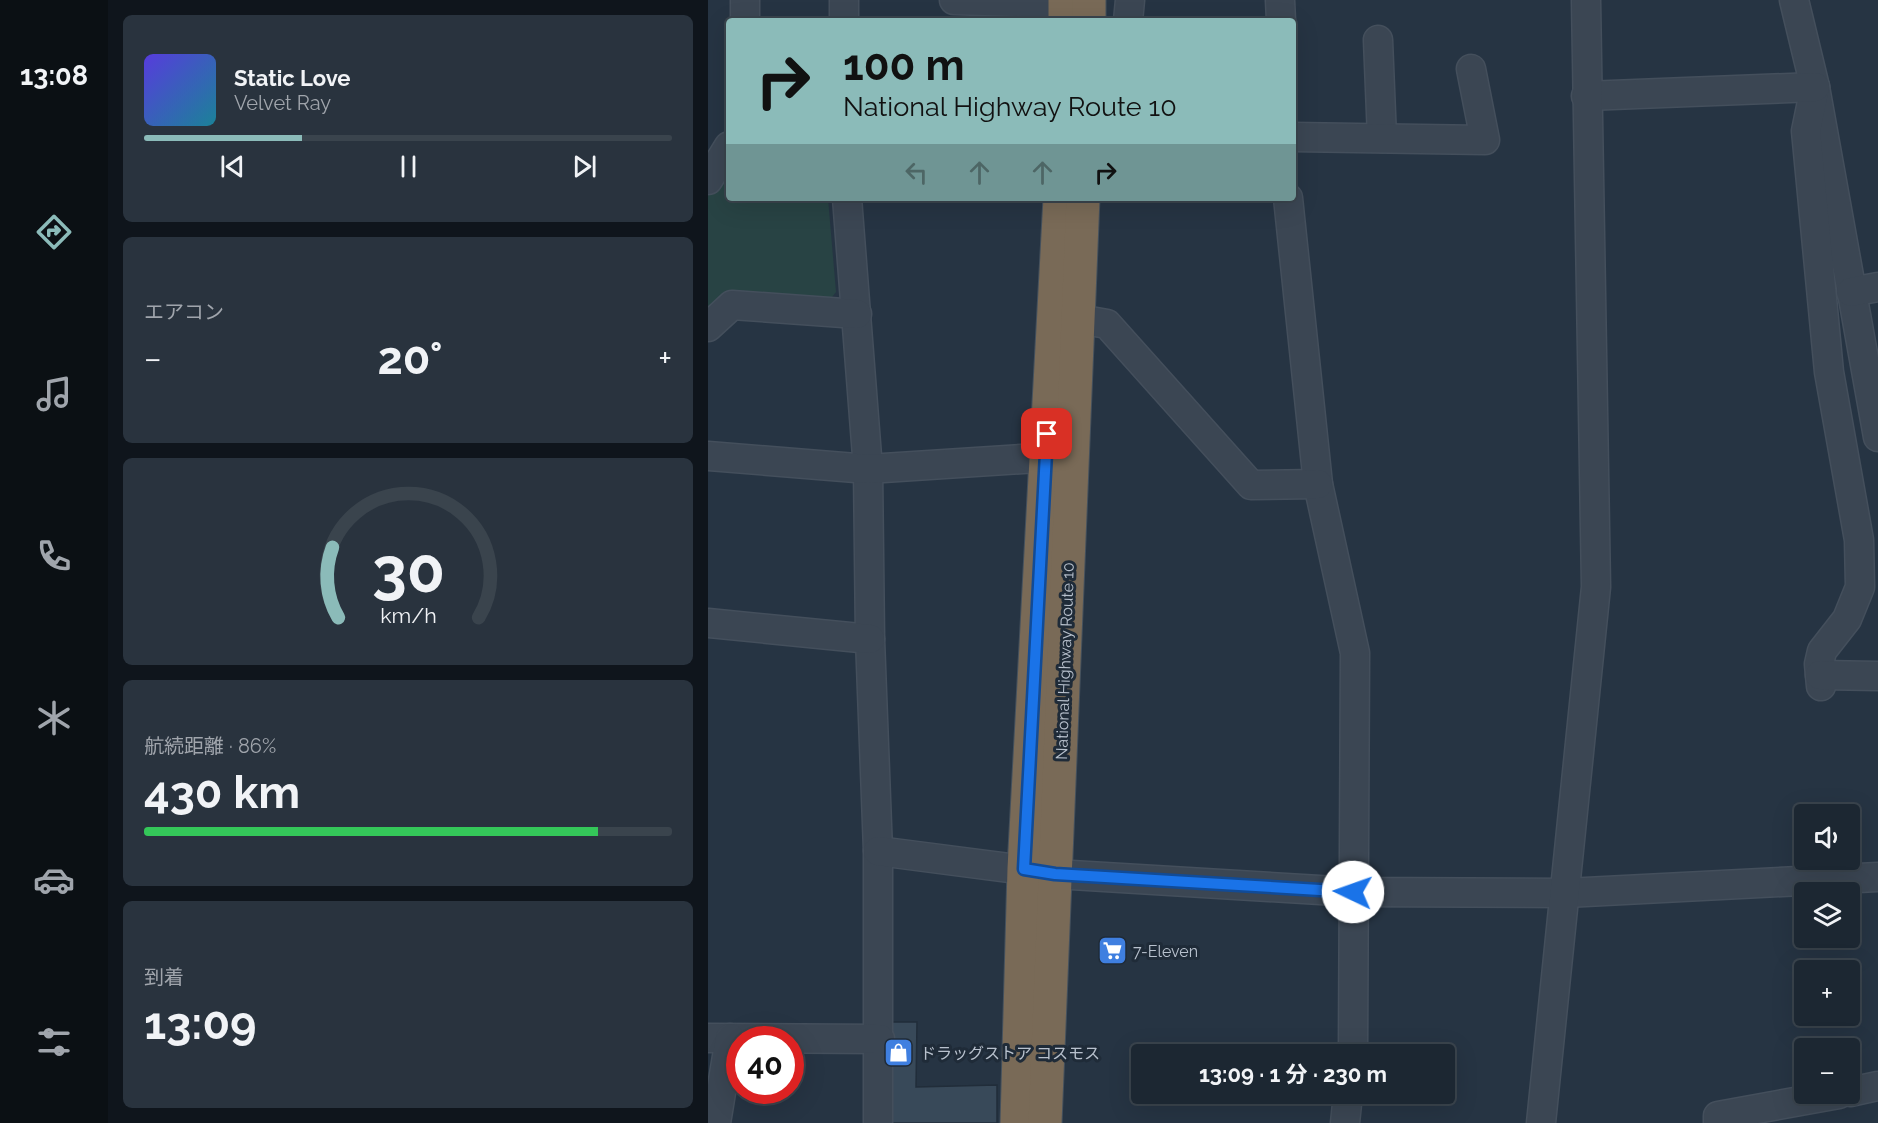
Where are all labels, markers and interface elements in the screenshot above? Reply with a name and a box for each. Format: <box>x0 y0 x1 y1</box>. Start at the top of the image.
text: 100 m <box>843 41 965 90</box>
icon: right <box>744 42 822 120</box>
text: 13:08 <box>20 60 88 91</box>
text: Static Love <box>234 65 351 91</box>
text: Velvet Ray <box>234 91 331 115</box>
text: National Highway Route 10 <box>843 91 1177 122</box>
icon: previous <box>216 150 249 183</box>
icon: pause <box>392 150 425 183</box>
icon: next <box>568 150 601 183</box>
icon: left <box>900 156 933 189</box>
icon: ahead <box>963 156 996 189</box>
icon: ahead <box>1026 156 1059 189</box>
icon: right <box>1089 156 1122 189</box>
icon: directions <box>33 211 75 253</box>
text: エアコン <box>144 300 224 324</box>
text: 20° <box>377 332 443 385</box>
text: − <box>144 339 162 378</box>
text: + <box>658 339 672 378</box>
icon: music <box>33 373 75 415</box>
pin <box>1021 408 1072 459</box>
icon: arrive <box>1030 417 1063 450</box>
text: 30 <box>371 534 445 608</box>
icon: phone <box>33 535 75 577</box>
street label: National Highway Route 10 <box>1052 562 1078 760</box>
text: km/h <box>380 604 436 629</box>
icon: climate <box>33 697 75 739</box>
text: 航続距離 · 86% <box>144 734 276 758</box>
text: 430 km <box>144 766 300 819</box>
map controls <box>1794 804 1860 1104</box>
button: sound <box>1794 804 1860 870</box>
icon: car <box>33 859 75 901</box>
position arrow <box>1321 860 1385 924</box>
button: layers <box>1794 882 1860 948</box>
supermarket icon: 7-Eleven <box>1096 935 1128 967</box>
place label: 7-Eleven <box>1133 942 1198 961</box>
button: + <box>1794 960 1860 1026</box>
text: 到着 <box>144 965 184 989</box>
text: 13:09 <box>144 997 257 1050</box>
icon: filters <box>33 1021 75 1063</box>
speed limit sign: 40 <box>726 1026 804 1104</box>
shop icon: ドラッグストア コスモス <box>883 1037 915 1069</box>
button: − <box>1794 1038 1860 1104</box>
place label: ドラッグストア コスモス <box>920 1044 1100 1063</box>
text: 13:09 · 1 分 · 230 m <box>1199 1061 1387 1087</box>

